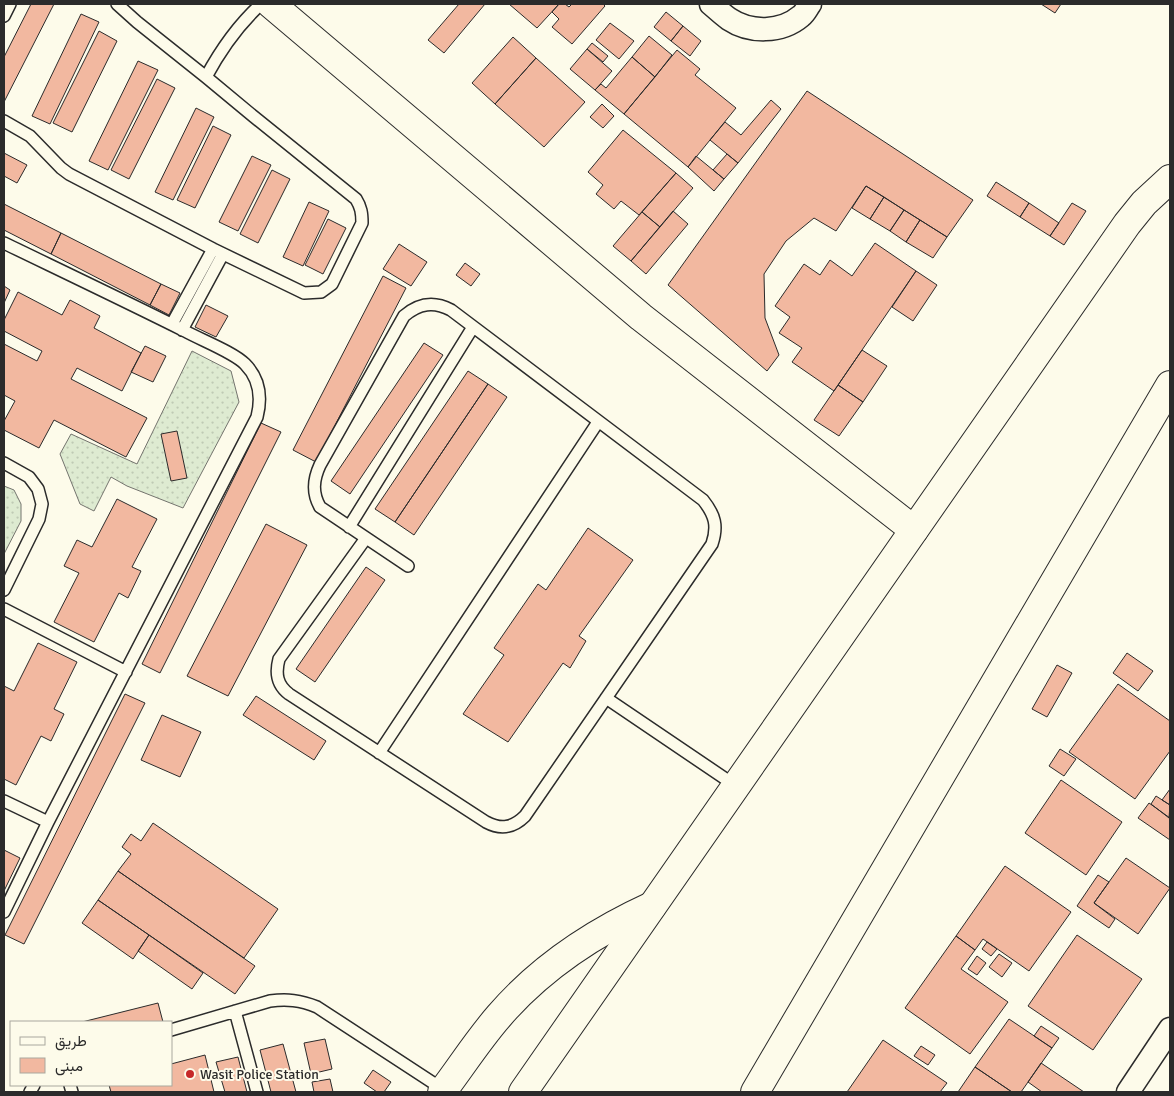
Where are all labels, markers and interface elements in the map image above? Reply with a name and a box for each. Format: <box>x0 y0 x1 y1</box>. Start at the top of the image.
legend <box>10 1021 172 1086</box>
text: طريق <box>55 1032 87 1051</box>
text: مبنى <box>55 1057 83 1076</box>
place label: Wasit Police Station <box>200 1066 319 1083</box>
marker: Wasit Police Station <box>184 1068 196 1080</box>

